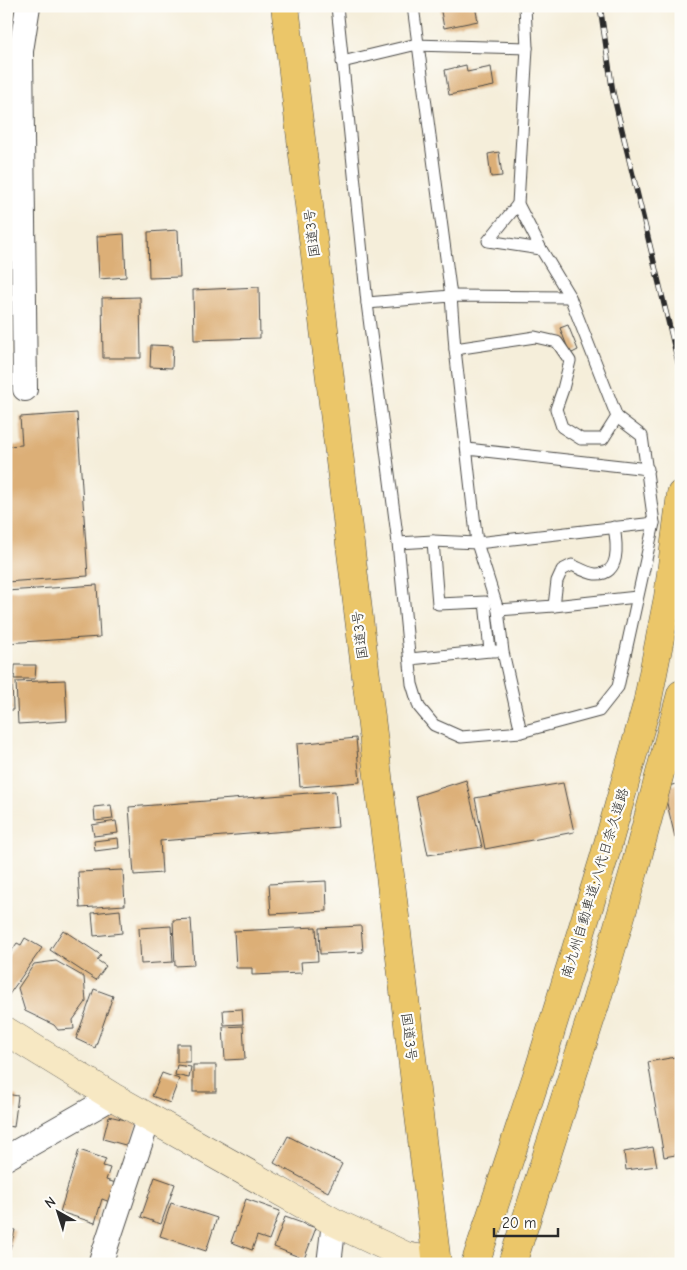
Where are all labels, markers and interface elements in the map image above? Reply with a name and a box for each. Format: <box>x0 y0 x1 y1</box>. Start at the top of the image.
street label: 国道3号 <box>301 208 323 258</box>
street label: 国道3号 <box>349 610 371 660</box>
street label: 南九州自動車道;八代日奈久道路 <box>558 785 632 981</box>
street label: 国道3号 <box>398 1012 420 1062</box>
north arrow <box>32 1188 82 1238</box>
text: N <box>41 1193 59 1212</box>
scale bar <box>494 1205 558 1237</box>
text: 20 m <box>502 1214 536 1232</box>

